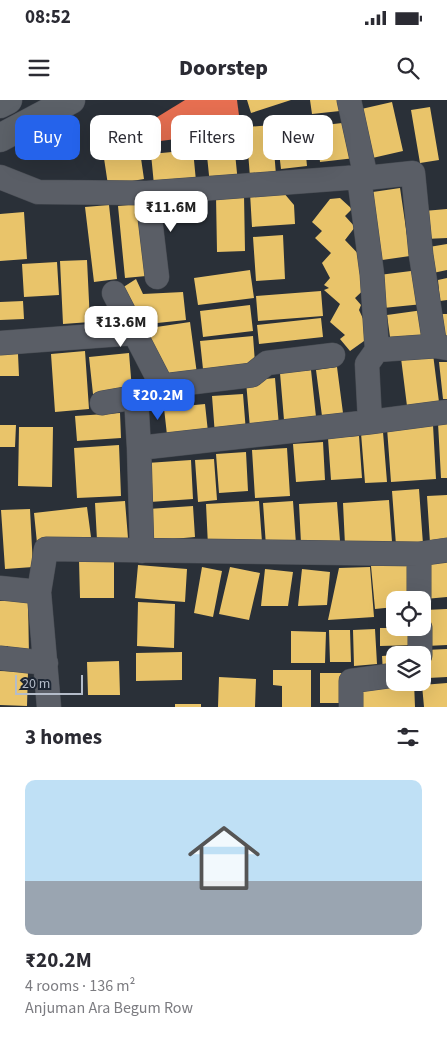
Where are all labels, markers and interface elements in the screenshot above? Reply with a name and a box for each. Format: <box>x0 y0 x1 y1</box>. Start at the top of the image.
text: 08:52 <box>25 4 71 31</box>
text: Doorstep <box>179 52 268 84</box>
icon: menu <box>25 54 53 82</box>
icon: search <box>394 54 422 82</box>
chip: Buy <box>15 115 80 160</box>
chip: Rent <box>90 115 161 160</box>
chip: Filters <box>171 115 253 160</box>
chip: New <box>263 115 333 160</box>
pin: ₹11.6M <box>130 190 212 233</box>
text: ₹11.6M <box>146 196 196 218</box>
pin: ₹13.6M <box>80 306 162 348</box>
text: ₹13.6M <box>96 311 146 333</box>
pin: ₹20.2M <box>117 378 199 421</box>
text: ₹20.2M <box>133 384 183 406</box>
map controls <box>386 591 431 691</box>
button: locate <box>386 591 431 636</box>
button: layers <box>386 646 431 691</box>
scale bar <box>15 672 82 695</box>
text: 20 m <box>22 674 50 694</box>
text: 3 homes <box>25 722 102 752</box>
icon: filters <box>394 723 422 751</box>
icon: home <box>179 813 269 903</box>
text: ₹20.2M <box>25 945 92 975</box>
text: 4 rooms · 136 m² <box>25 975 135 997</box>
text: Anjuman Ara Begum Row <box>25 997 193 1019</box>

